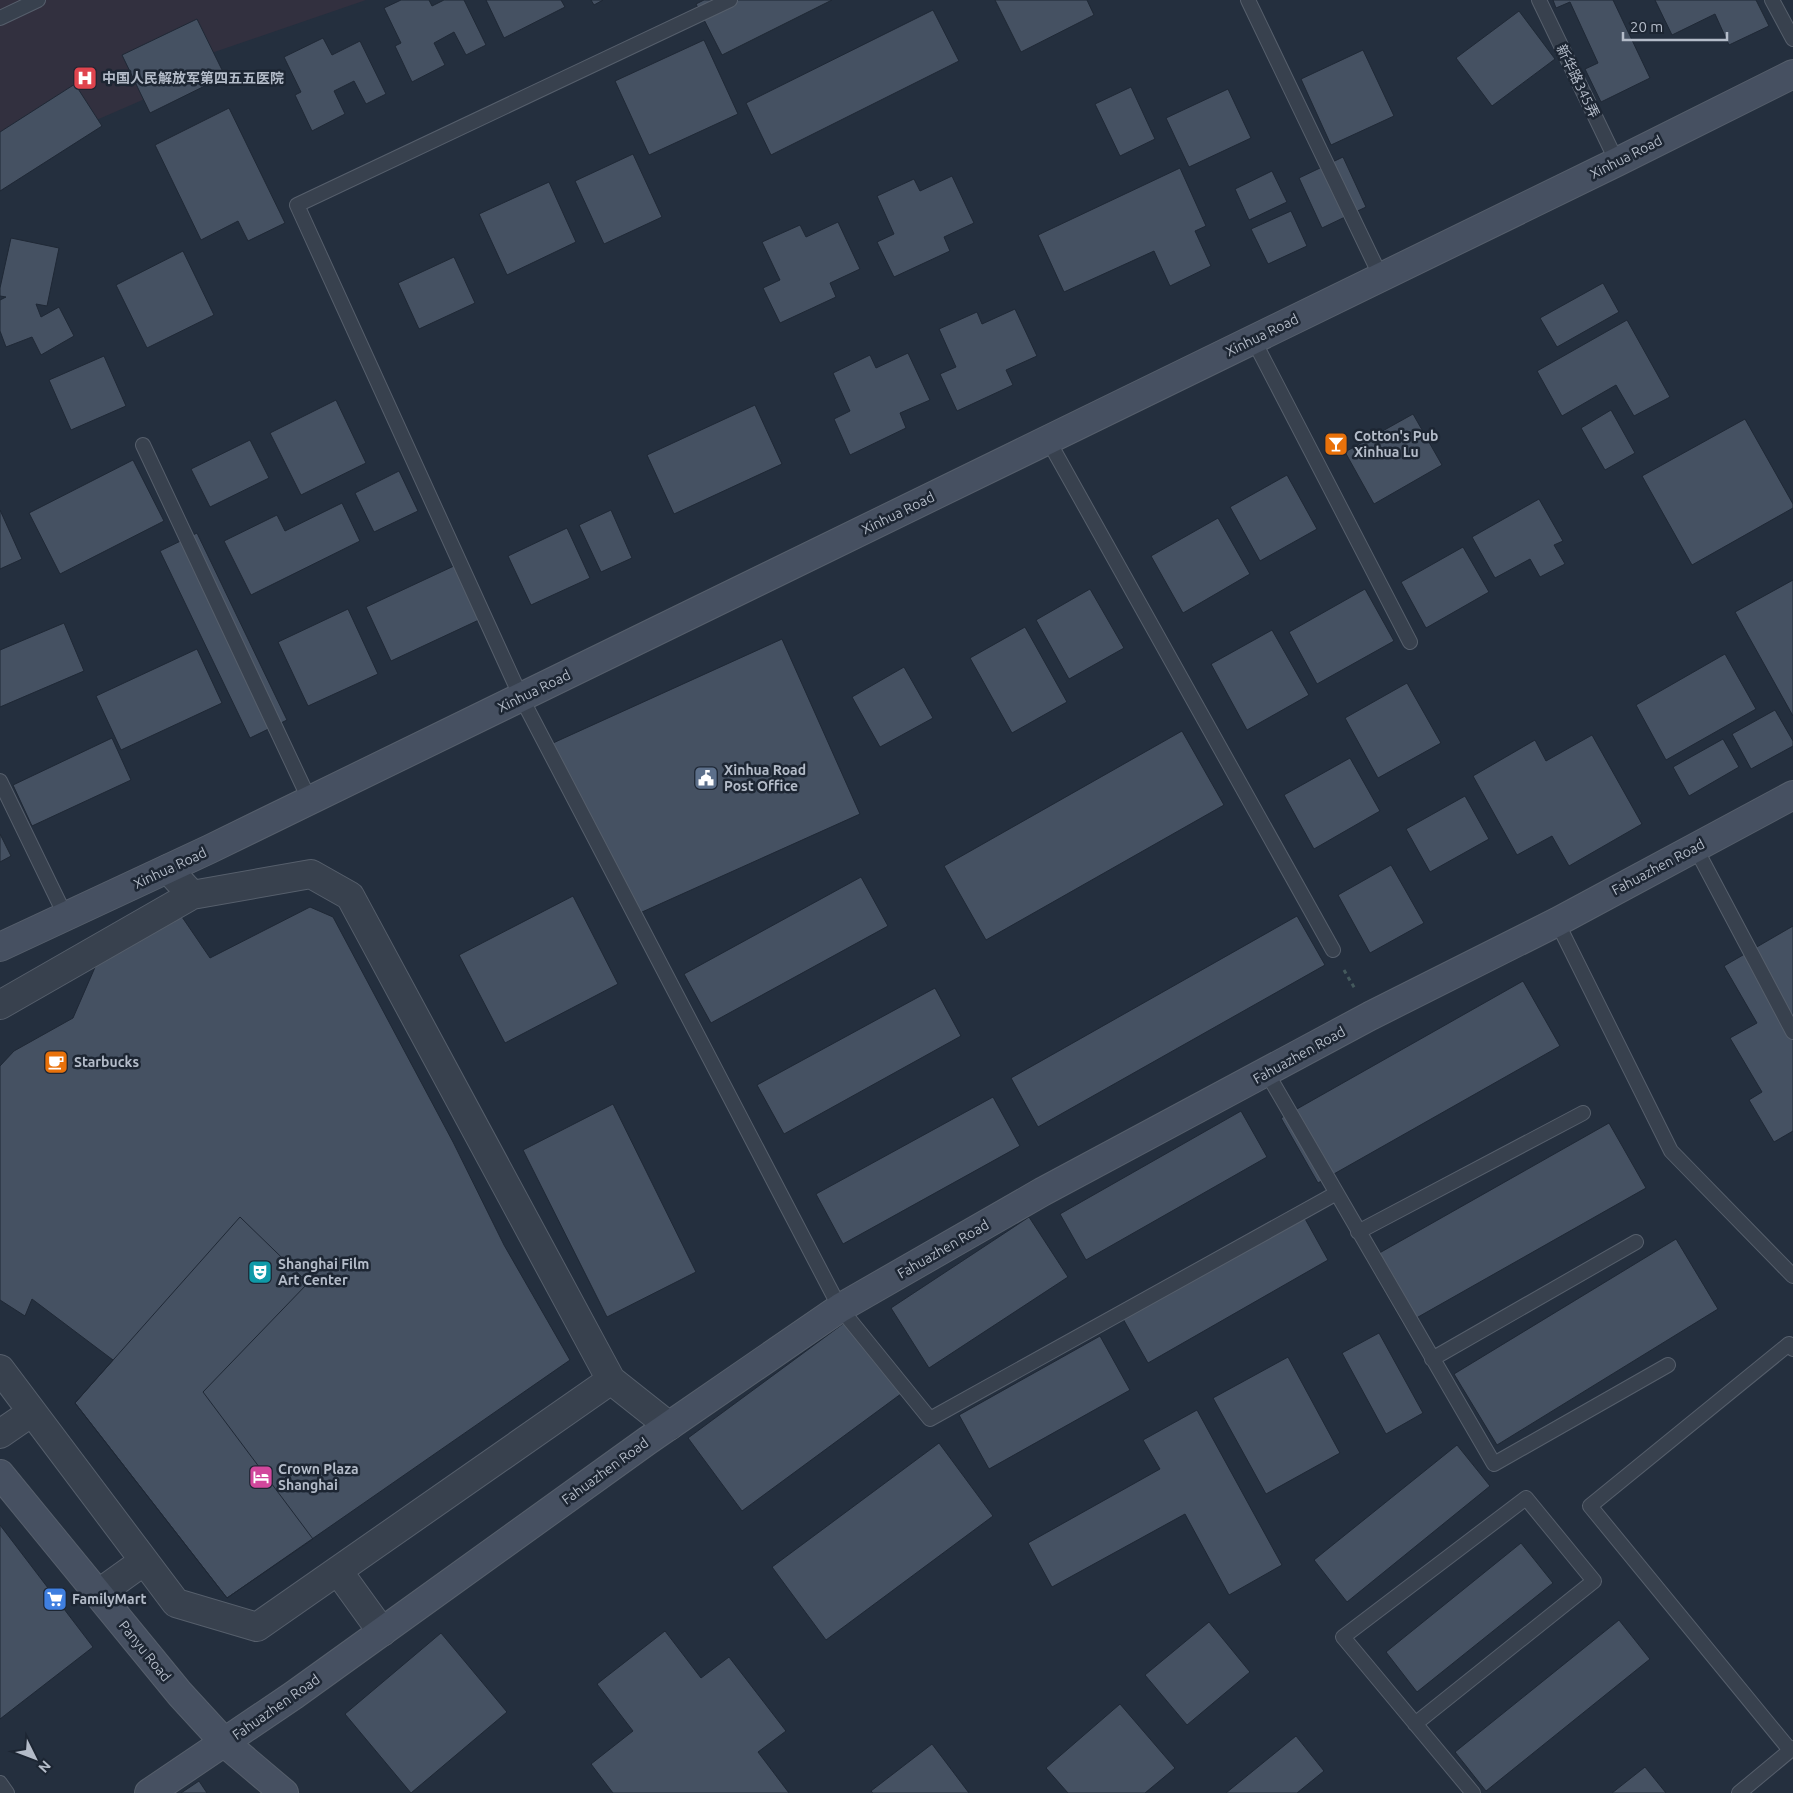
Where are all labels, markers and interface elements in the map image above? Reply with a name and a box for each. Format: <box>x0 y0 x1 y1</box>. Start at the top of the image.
scale bar <box>1623 10 1727 42</box>
text: 20 m <box>1630 18 1663 35</box>
street label: 新华路345弄 <box>1553 42 1603 120</box>
hospital icon: 中国人民解放军第四五五医院 <box>72 65 98 91</box>
place label: 中国人民解放军第四五五医院 <box>102 70 284 86</box>
street label: Xinhua Road <box>1587 132 1665 182</box>
street label: Xinhua Road <box>1223 311 1301 359</box>
place label: Cotton's Pub Xinhua Lu <box>1354 428 1438 460</box>
bar icon: Cotton's Pub Xinhua Lu <box>1323 431 1349 457</box>
street label: Xinhua Road <box>859 489 937 537</box>
street label: Xinhua Road <box>495 667 573 715</box>
place label: Xinhua Road Post Office <box>724 762 806 794</box>
public building icon: Xinhua Road Post Office <box>693 765 719 791</box>
street label: Fahuazhen Road <box>1609 836 1707 898</box>
street label: Xinhua Road <box>131 844 209 892</box>
street label: Fahuazhen Road <box>1250 1023 1348 1087</box>
cafe icon: Starbucks <box>43 1049 69 1075</box>
place label: Starbucks <box>74 1054 139 1070</box>
street label: Fahuazhen Road <box>894 1216 992 1282</box>
place label: Shanghai Film Art Center <box>278 1256 369 1288</box>
theatre icon: Shanghai Film Art Center <box>247 1259 273 1285</box>
street label: Fahuazhen Road <box>559 1434 651 1508</box>
place label: Crown Plaza Shanghai <box>278 1461 359 1493</box>
hotel icon: Crown Plaza Shanghai <box>248 1464 274 1490</box>
supermarket icon: FamilyMart <box>42 1586 68 1612</box>
place label: FamilyMart <box>72 1591 146 1607</box>
street label: Panyu Road <box>116 1617 174 1685</box>
street label: Fahuazhen Road <box>229 1671 323 1743</box>
north arrow <box>10 1733 60 1783</box>
text: N <box>35 1757 54 1776</box>

